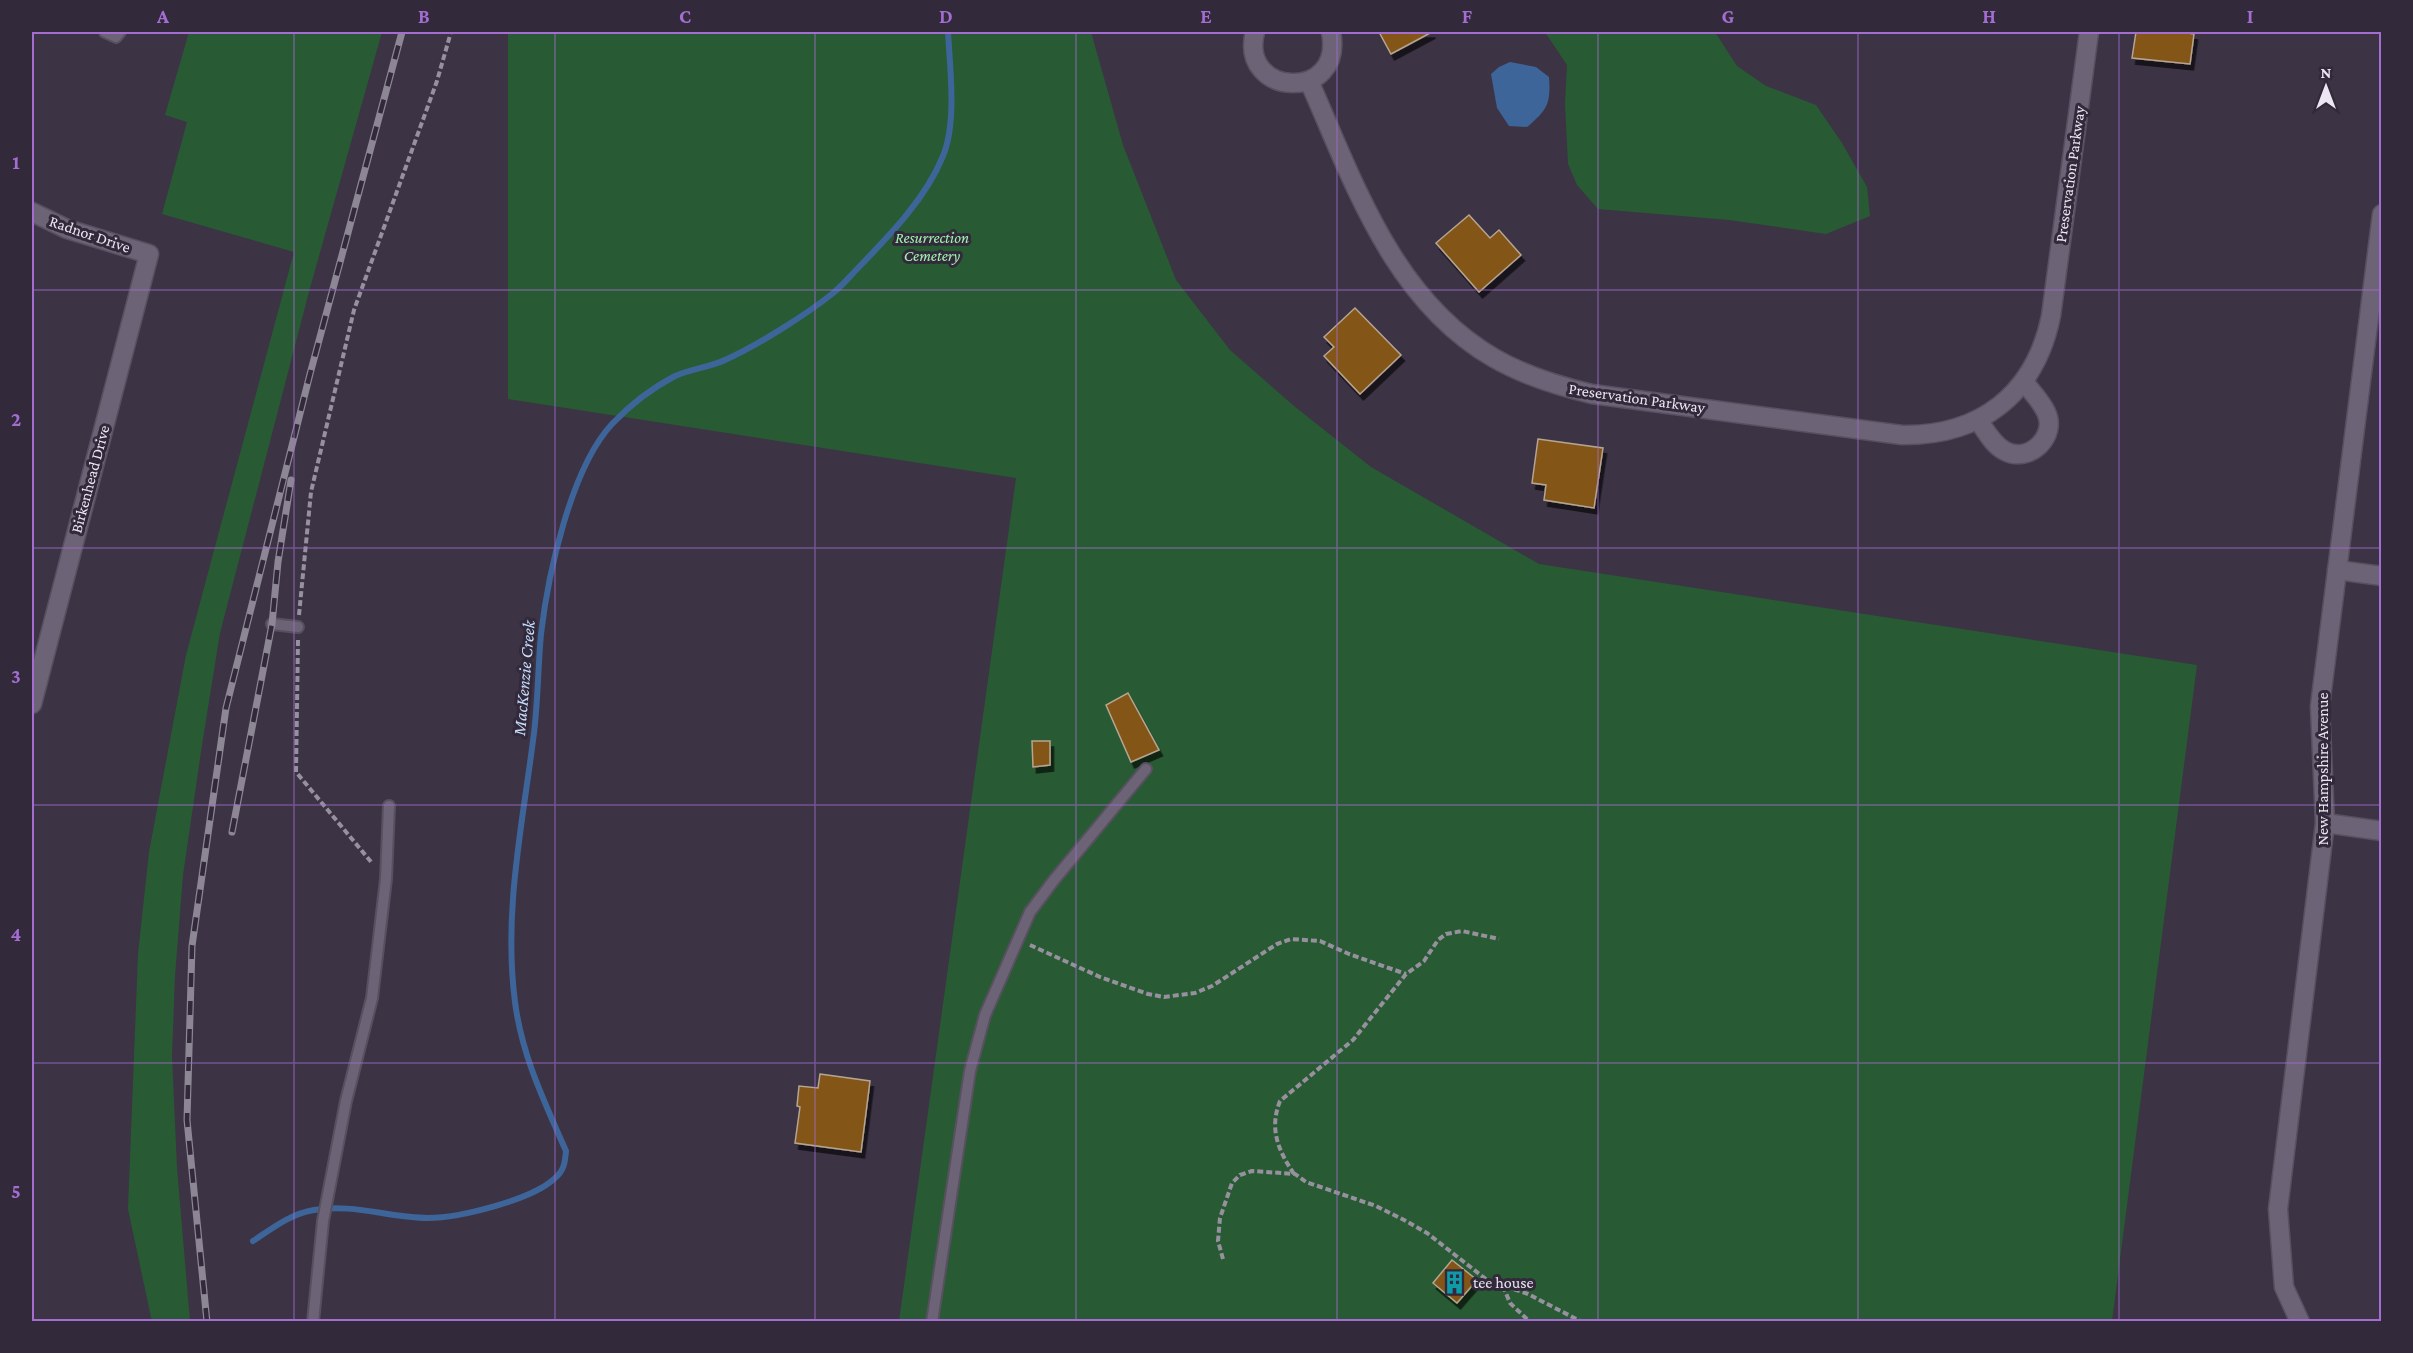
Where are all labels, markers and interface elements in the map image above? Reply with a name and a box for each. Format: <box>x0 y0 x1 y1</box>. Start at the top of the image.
text: A <box>156 5 170 27</box>
text: B <box>418 5 430 27</box>
text: C <box>679 5 691 27</box>
text: D <box>939 5 953 27</box>
text: E <box>1200 5 1212 27</box>
text: F <box>1462 5 1473 27</box>
text: G <box>1722 5 1735 27</box>
text: H <box>1982 5 1996 27</box>
text: I <box>2247 5 2254 27</box>
north arrow <box>2296 57 2356 117</box>
text: N <box>2321 64 2332 81</box>
street label: Preservation Parkway <box>2052 104 2089 243</box>
text: 1 <box>12 151 20 173</box>
street label: Radnor Drive <box>47 212 133 256</box>
park label: Resurrection Cemetery <box>895 229 969 265</box>
street label: Preservation Parkway <box>1568 380 1707 417</box>
text: 2 <box>11 408 21 430</box>
street label: Birkenhead Drive <box>67 423 113 535</box>
water label: MacKenzie Creek <box>509 618 539 737</box>
text: 3 <box>11 665 21 687</box>
street label: New Hampshire Avenue <box>2314 693 2332 845</box>
text: 4 <box>11 923 22 945</box>
text: 5 <box>11 1180 21 1202</box>
building icon: tee house <box>1442 1269 1468 1295</box>
place label: tee house <box>1473 1274 1534 1291</box>

